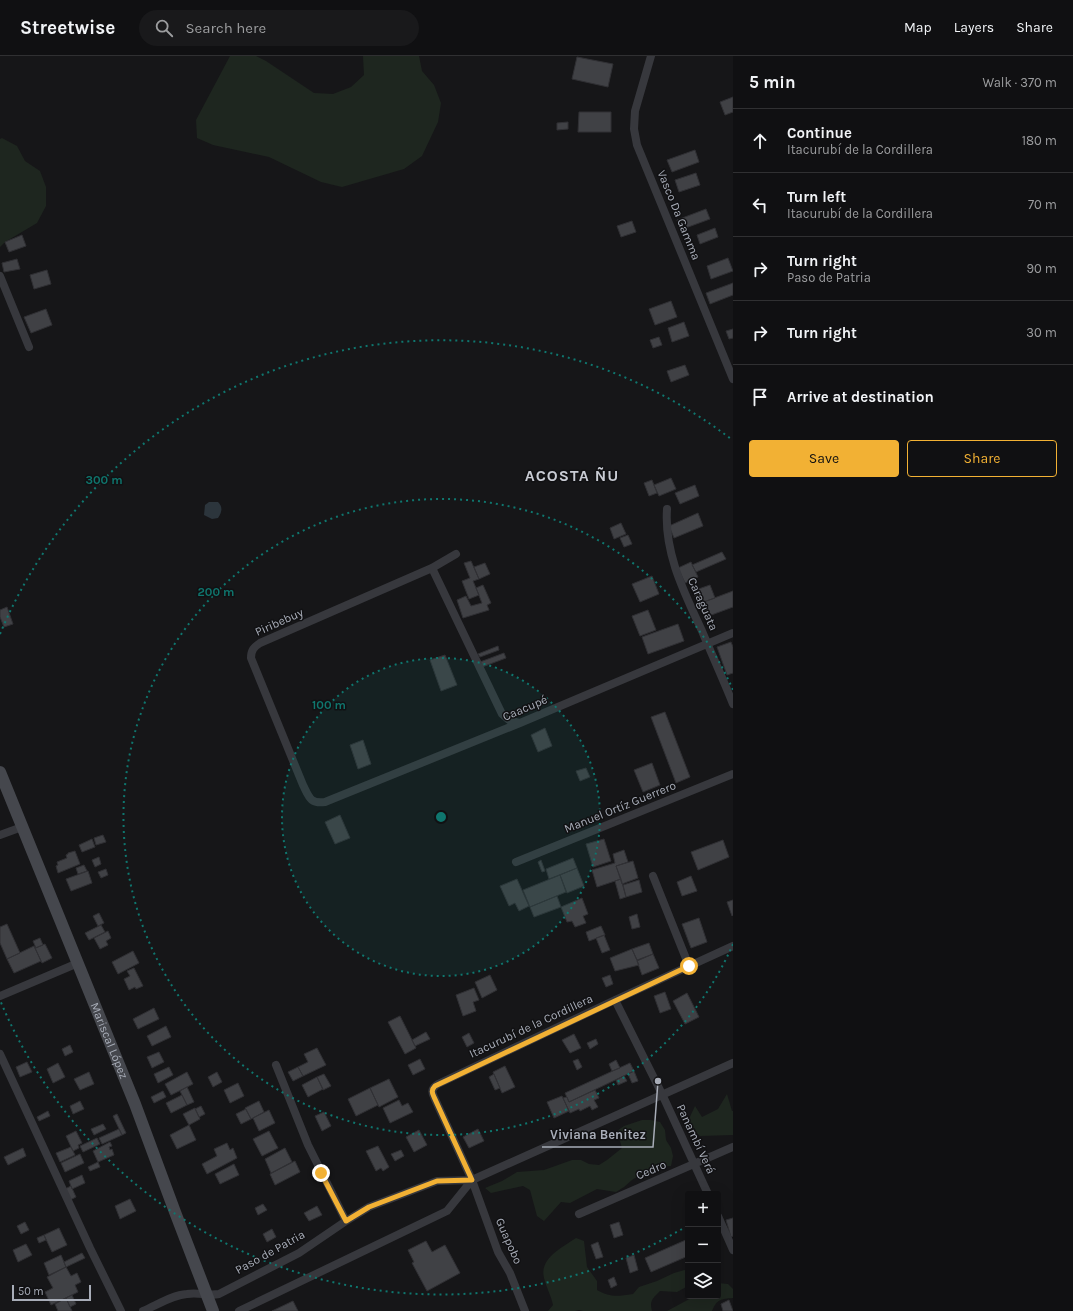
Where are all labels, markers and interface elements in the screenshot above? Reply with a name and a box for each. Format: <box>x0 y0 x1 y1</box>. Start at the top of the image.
search box <box>139 10 419 46</box>
text: Streetwise <box>20 17 115 39</box>
icon: search <box>153 17 175 39</box>
text: Search here <box>185 19 266 37</box>
text: Map <box>904 19 932 36</box>
text: Layers <box>954 19 994 36</box>
text: Share <box>1016 19 1053 36</box>
text: 5 min <box>749 72 796 92</box>
text: Walk · 370 m <box>982 75 1057 90</box>
text: Continue <box>787 124 852 142</box>
icon: ahead <box>749 130 771 152</box>
text: 180 m <box>1022 133 1057 148</box>
text: Itacurubí de la Cordillera <box>787 142 933 157</box>
street label: Vasco Da Gamma <box>655 168 703 262</box>
text: Turn left <box>787 188 846 206</box>
icon: left <box>749 194 771 216</box>
text: 70 m <box>1028 197 1057 212</box>
text: Itacurubí de la Cordillera <box>787 206 933 221</box>
text: Turn right <box>787 252 857 270</box>
icon: right <box>749 258 771 280</box>
text: 90 m <box>1026 261 1057 276</box>
text: Paso de Patria <box>787 270 871 285</box>
icon: right <box>749 322 771 344</box>
text: Turn right <box>787 324 857 342</box>
text: 30 m <box>1026 325 1057 340</box>
icon: arrive <box>749 386 771 408</box>
text: Arrive at destination <box>787 388 934 406</box>
button: Save <box>749 440 899 477</box>
button: Share <box>907 440 1057 477</box>
district label: ACOSTA ÑU <box>525 466 619 485</box>
text: 300 m <box>85 473 123 487</box>
street label: Caraguata <box>685 575 721 633</box>
text: 200 m <box>198 585 234 599</box>
street label: Piribebuy <box>253 605 306 639</box>
street label: Caacupé <box>501 692 549 724</box>
text: 100 m <box>312 698 346 712</box>
street label: Manuel Ortíz Guerrero <box>562 778 678 836</box>
centre of rings <box>434 810 448 824</box>
route start <box>680 957 698 975</box>
street label: Itacurubí de la Cordillera <box>467 991 595 1061</box>
street label: Mariscal López <box>87 1000 131 1081</box>
street label: Panambí Verá <box>674 1102 718 1176</box>
callout: Viviana Benitez <box>542 1122 653 1147</box>
text: Viviana Benitez <box>550 1127 646 1142</box>
street label: Cedro <box>634 1157 668 1183</box>
route end <box>312 1164 330 1182</box>
map controls <box>685 1191 721 1299</box>
button: + <box>685 1191 721 1227</box>
street label: Guapobo <box>493 1216 525 1266</box>
street label: Paso de Patria <box>233 1227 307 1277</box>
button: − <box>685 1227 721 1263</box>
button: layers <box>685 1263 721 1299</box>
scale bar <box>12 1283 91 1302</box>
text: 50 m <box>18 1285 44 1298</box>

